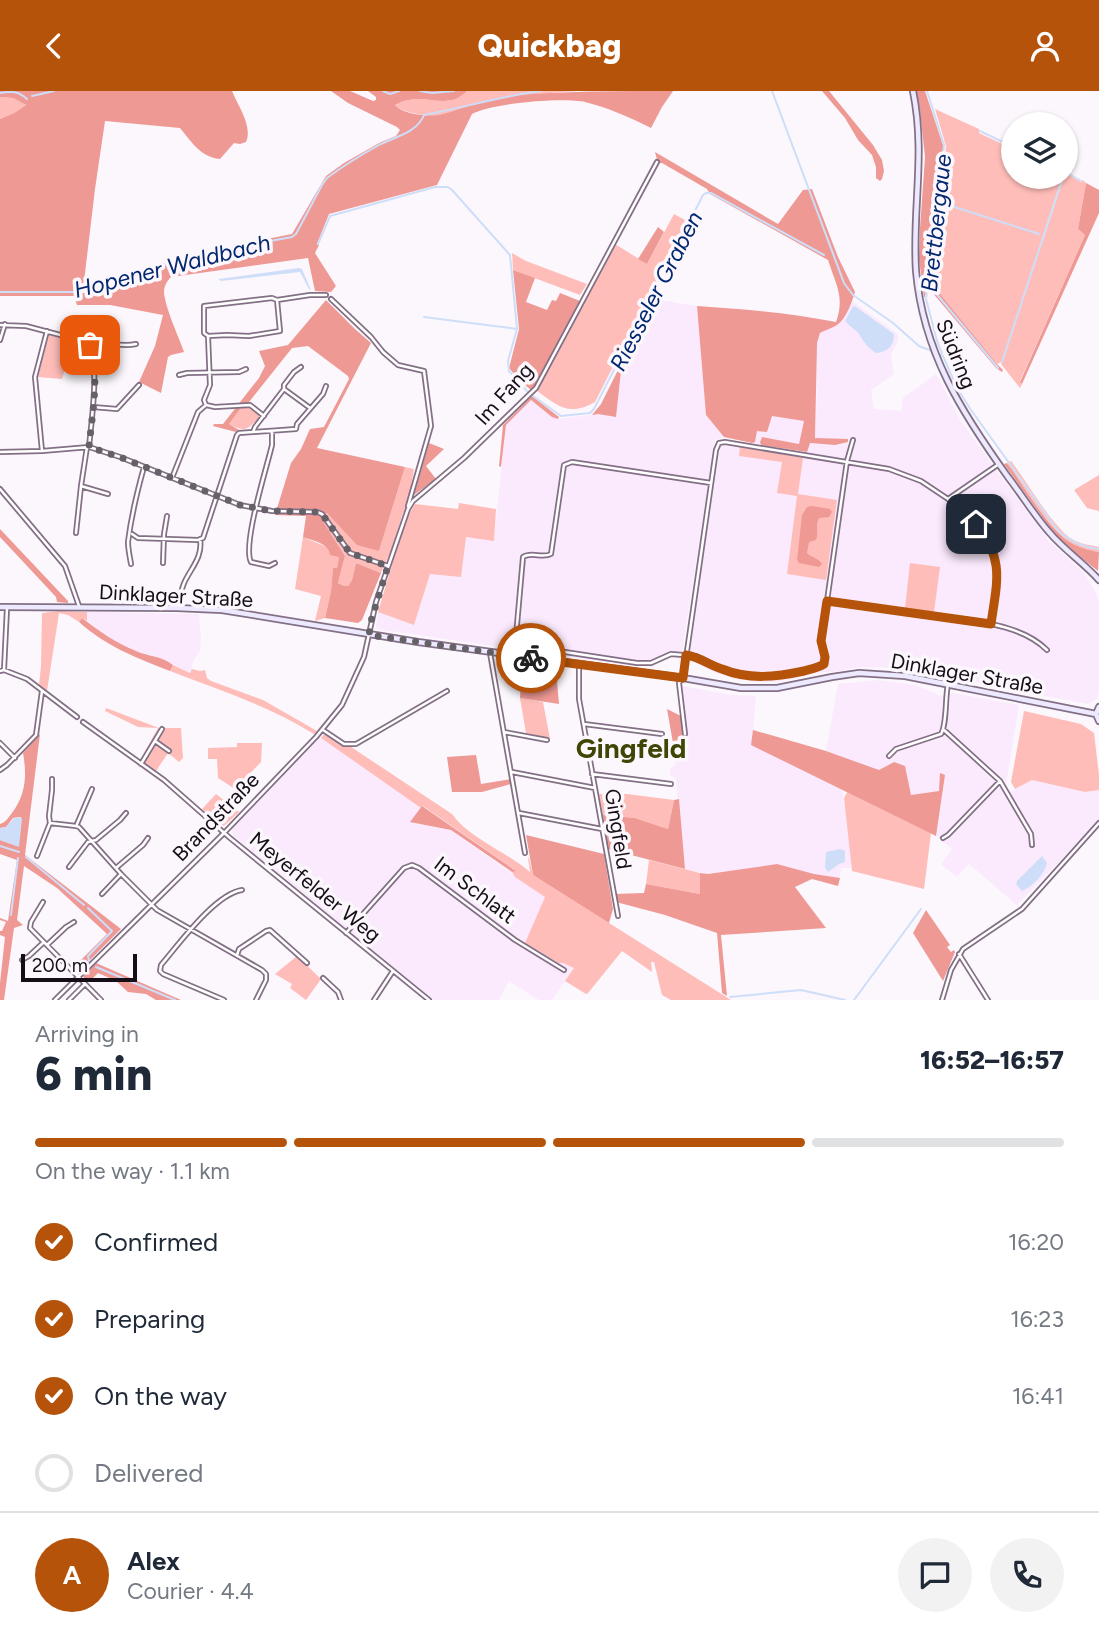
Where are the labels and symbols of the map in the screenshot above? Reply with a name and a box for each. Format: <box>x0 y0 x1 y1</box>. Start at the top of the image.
water label: Brettbergaue <box>915 152 957 293</box>
water label: Riesseler Graben <box>604 206 708 376</box>
water label: Hopener Waldbach <box>71 228 273 304</box>
pin <box>60 315 120 375</box>
street label: Südring <box>931 315 982 392</box>
street label: Im Fang <box>469 358 538 430</box>
pin <box>946 494 1006 554</box>
street label: Dinklager Straße <box>98 579 254 612</box>
courier <box>496 623 566 693</box>
street label: Dinklager Straße <box>889 648 1045 699</box>
district label: Gingfeld <box>576 731 686 765</box>
street label: Brandstraße <box>167 767 264 866</box>
street label: Gingfeld <box>600 787 637 871</box>
street label: Meyerfelder Weg <box>245 826 386 947</box>
street label: Im Schlatt <box>429 851 521 928</box>
scale bar <box>21 951 136 983</box>

